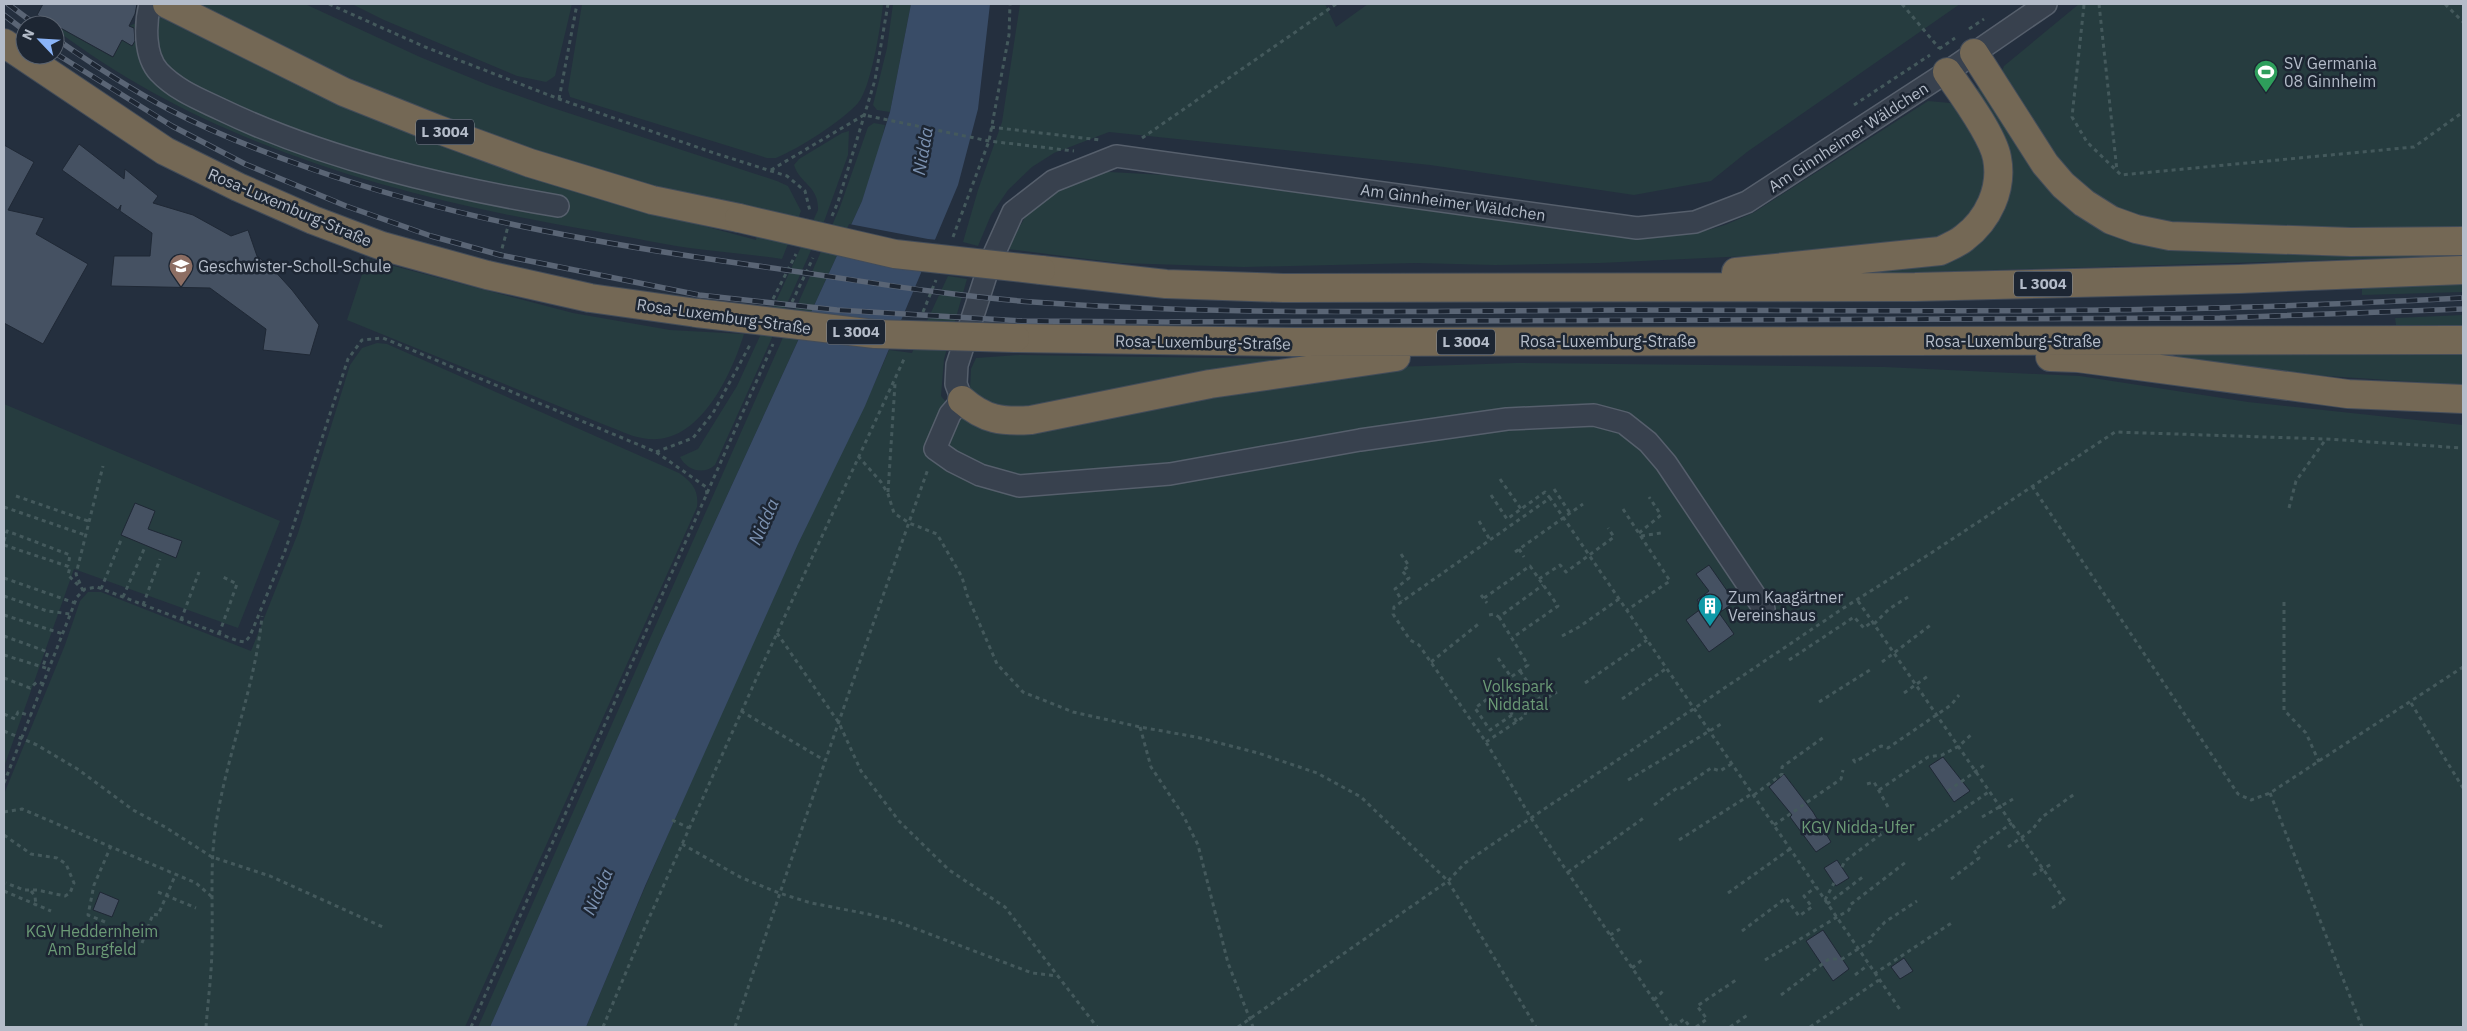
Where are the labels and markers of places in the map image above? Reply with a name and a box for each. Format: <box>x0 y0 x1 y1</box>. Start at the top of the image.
place label: SV Germania 08 Ginnheim <box>2284 53 2377 91</box>
sports icon: SV Germania 08 Ginnheim <box>2253 59 2279 93</box>
school or university icon: Geschwister-Scholl-Schule <box>168 253 194 287</box>
place label: Geschwister-Scholl-Schule <box>198 256 391 276</box>
place label: Zum Kaagärtner Vereinshaus <box>1728 587 1843 625</box>
building icon: Zum Kaagärtner Vereinshaus <box>1697 593 1723 627</box>

